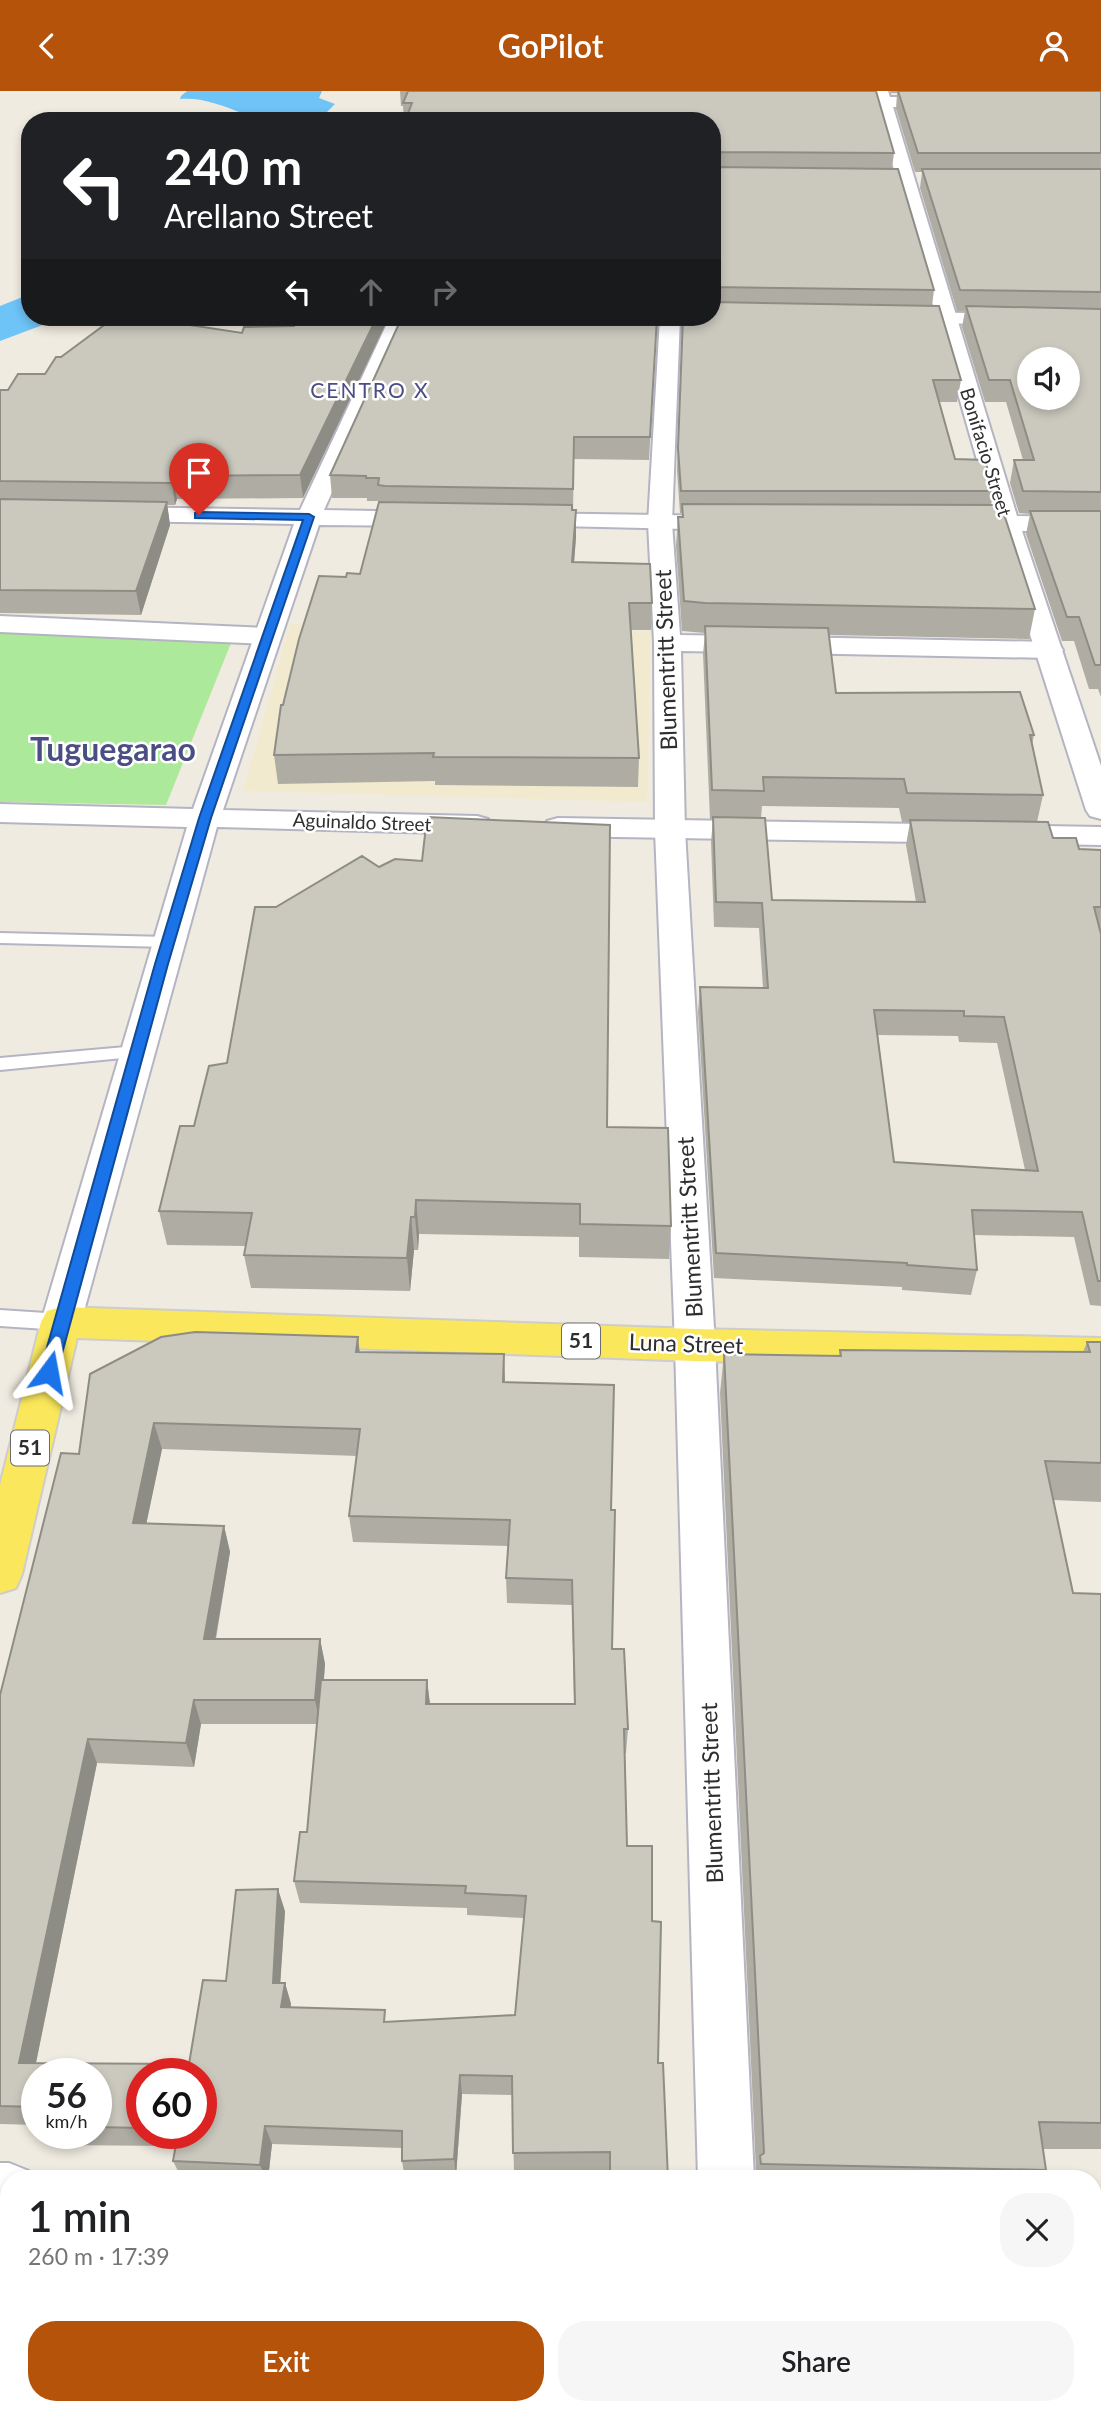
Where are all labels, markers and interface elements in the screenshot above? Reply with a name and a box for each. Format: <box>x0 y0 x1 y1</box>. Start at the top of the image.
text: GoPilot <box>498 26 603 65</box>
icon: back <box>28 27 66 65</box>
icon: person <box>1035 27 1073 65</box>
text: 240 m <box>164 137 302 195</box>
icon: left <box>49 140 140 231</box>
text: Arellano Street <box>164 196 373 235</box>
icon: left <box>279 273 317 311</box>
icon: ahead <box>352 273 390 311</box>
icon: right <box>425 273 463 311</box>
map controls <box>1017 347 1080 410</box>
button: sound <box>1017 347 1080 410</box>
district label: CENTRO X <box>310 377 430 402</box>
street label: Bonifacio Street <box>956 385 1017 519</box>
pin <box>169 443 229 515</box>
icon: arrive <box>180 454 218 492</box>
street label: Blumentritt Street <box>648 568 682 751</box>
district label: Tuguegarao <box>30 729 196 768</box>
street label: Aguinaldo Street <box>292 808 432 835</box>
street label: Blumentritt Street <box>670 1135 708 1318</box>
road number: 51 <box>562 1323 600 1359</box>
street label: Luna Street <box>628 1327 745 1359</box>
position arrow <box>12 1335 86 1409</box>
road number: 51 <box>11 1431 49 1465</box>
street label: Blumentritt Street <box>694 1701 728 1884</box>
speed limit sign: 60 <box>126 2058 217 2149</box>
text: 56 <box>46 2073 87 2115</box>
text: km/h <box>45 2110 88 2132</box>
text: 1 min <box>28 2191 132 2241</box>
button: close <box>1000 2193 1074 2267</box>
text: 260 m · 17:39 <box>28 2242 170 2270</box>
button: Exit <box>28 2321 544 2401</box>
button: Share <box>558 2321 1074 2401</box>

